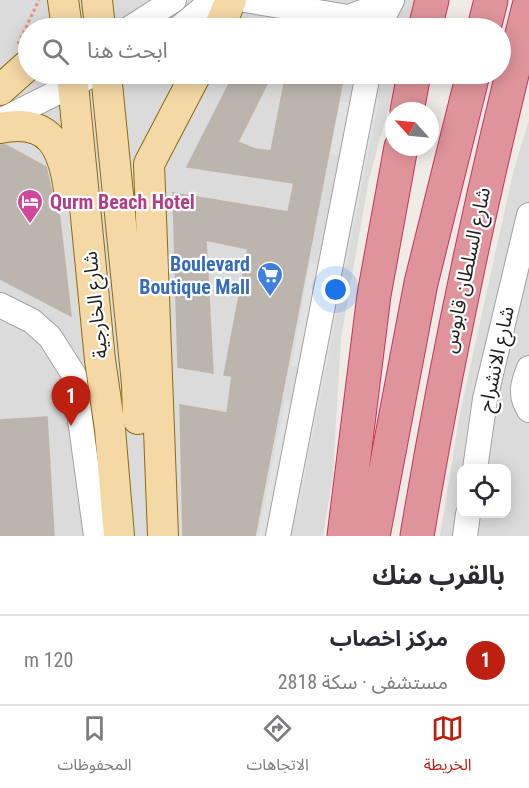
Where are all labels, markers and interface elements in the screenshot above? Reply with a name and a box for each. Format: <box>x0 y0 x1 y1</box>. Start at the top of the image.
search box <box>18 18 511 84</box>
icon: search <box>39 35 72 68</box>
text: ابحث هنا <box>87 38 168 63</box>
north arrow <box>385 102 439 156</box>
street label: شارع السلطان قابوس <box>437 185 498 356</box>
hotel icon: Qurm Beach Hotel <box>15 187 45 225</box>
place label: Qurm Beach Hotel <box>50 190 195 214</box>
street label: شارع الخارجية <box>77 250 116 360</box>
place label: Boulevard Boutique Mall <box>139 252 250 299</box>
supermarket icon: Boulevard Boutique Mall <box>255 260 285 298</box>
your location <box>321 275 350 304</box>
street label: شارع الانشراح <box>473 304 522 415</box>
pin: 1 <box>52 376 90 426</box>
map controls <box>457 464 511 518</box>
button: locate <box>457 464 511 518</box>
text: بالقرب منك <box>372 560 505 590</box>
text: مركز اخصاب <box>330 626 448 651</box>
text: 120 m <box>24 648 73 672</box>
text: 1 <box>480 648 491 672</box>
text: مستشفى · سكة 2818 <box>278 670 448 694</box>
tab: المحفوظات <box>57 712 132 782</box>
tab: الاتجاهات <box>246 712 309 782</box>
tab: الخريطة <box>424 712 472 782</box>

